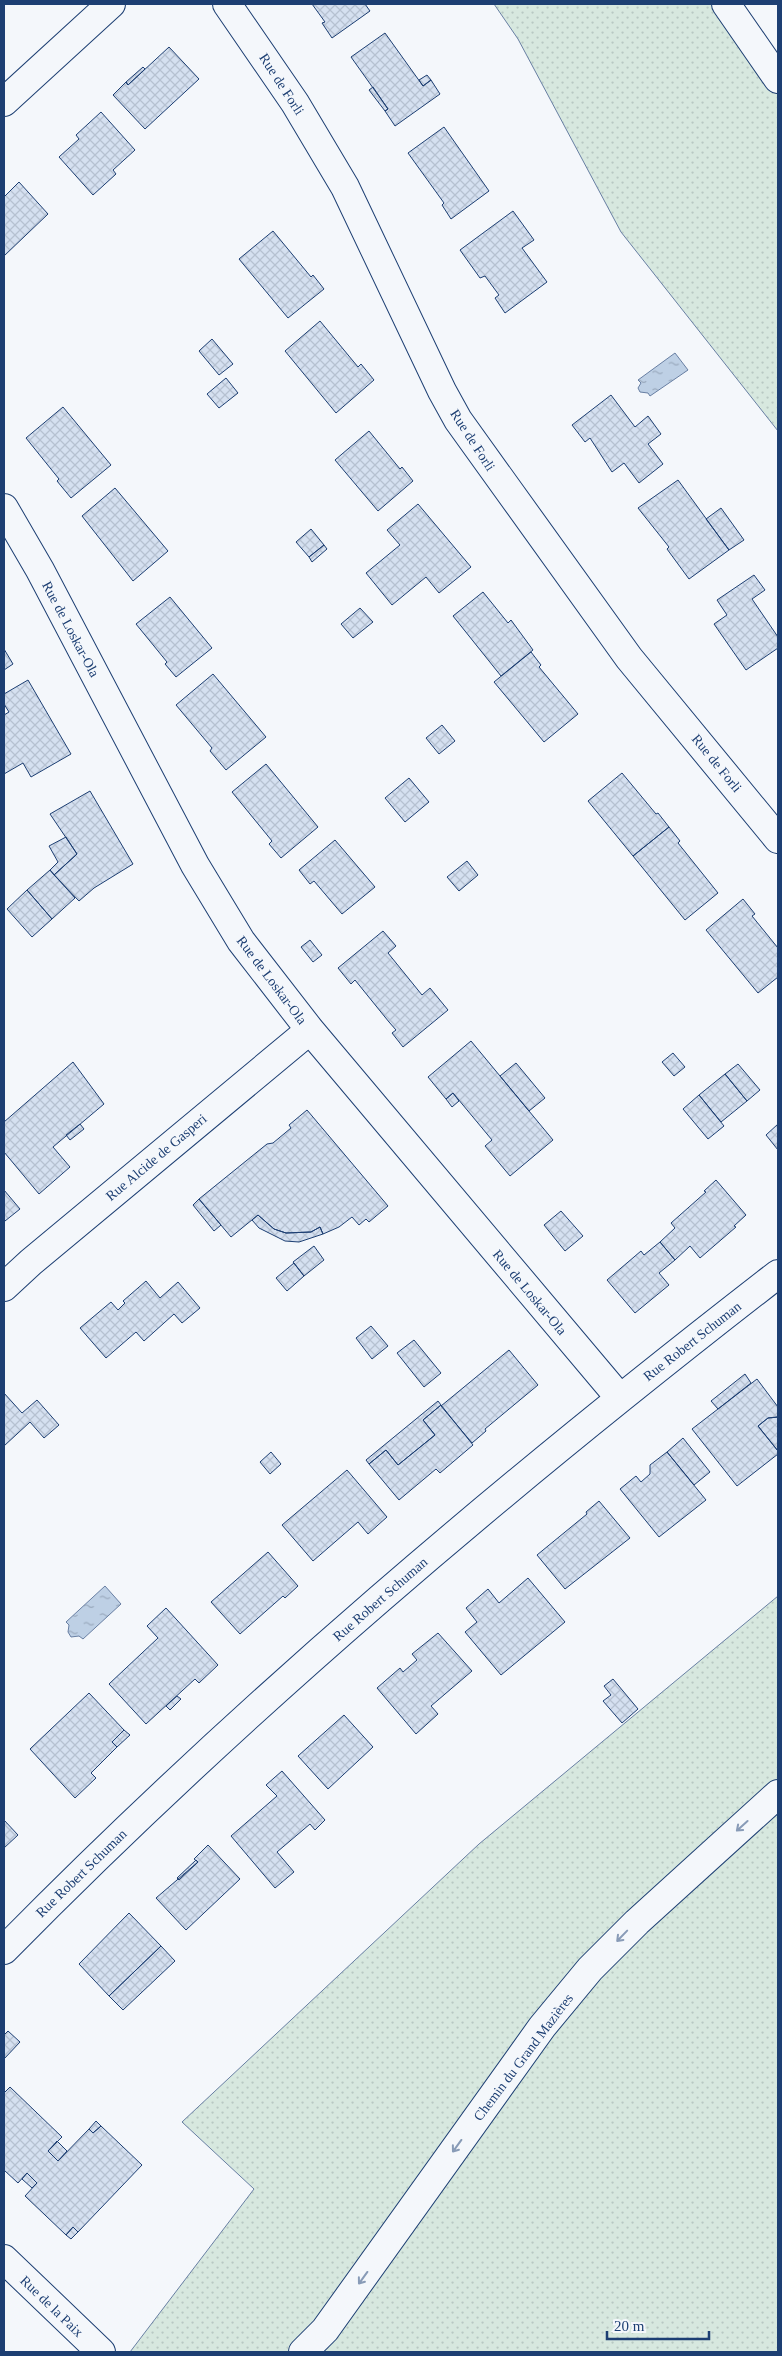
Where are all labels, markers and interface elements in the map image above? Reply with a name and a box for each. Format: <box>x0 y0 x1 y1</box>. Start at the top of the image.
street label: Rue de Forli <box>256 51 307 118</box>
street label: Rue de Forli <box>447 407 498 474</box>
street label: Rue de Loskar-Ola <box>39 579 102 680</box>
street label: Rue de Forli <box>689 731 745 795</box>
street label: Rue de Loskar-Ola <box>234 933 310 1028</box>
street label: Rue Alcide de Gasperi <box>103 1111 210 1204</box>
street label: Rue de Loskar-Ola <box>490 1247 570 1338</box>
street label: Rue Robert Schuman <box>641 1299 744 1384</box>
street label: Rue Robert Schuman <box>330 1554 430 1644</box>
one-way arrow <box>735 1821 748 1832</box>
street label: Rue Robert Schuman <box>33 1826 130 1920</box>
one-way arrow <box>616 1930 628 1943</box>
street label: Chemin du Grand Mazières <box>471 1991 576 2124</box>
one-way arrow <box>452 2139 462 2153</box>
one-way arrow <box>358 2271 368 2285</box>
street label: Rue de la Paix <box>17 2273 86 2340</box>
scale bar <box>607 2308 710 2340</box>
text: 20 m <box>614 2318 645 2334</box>

